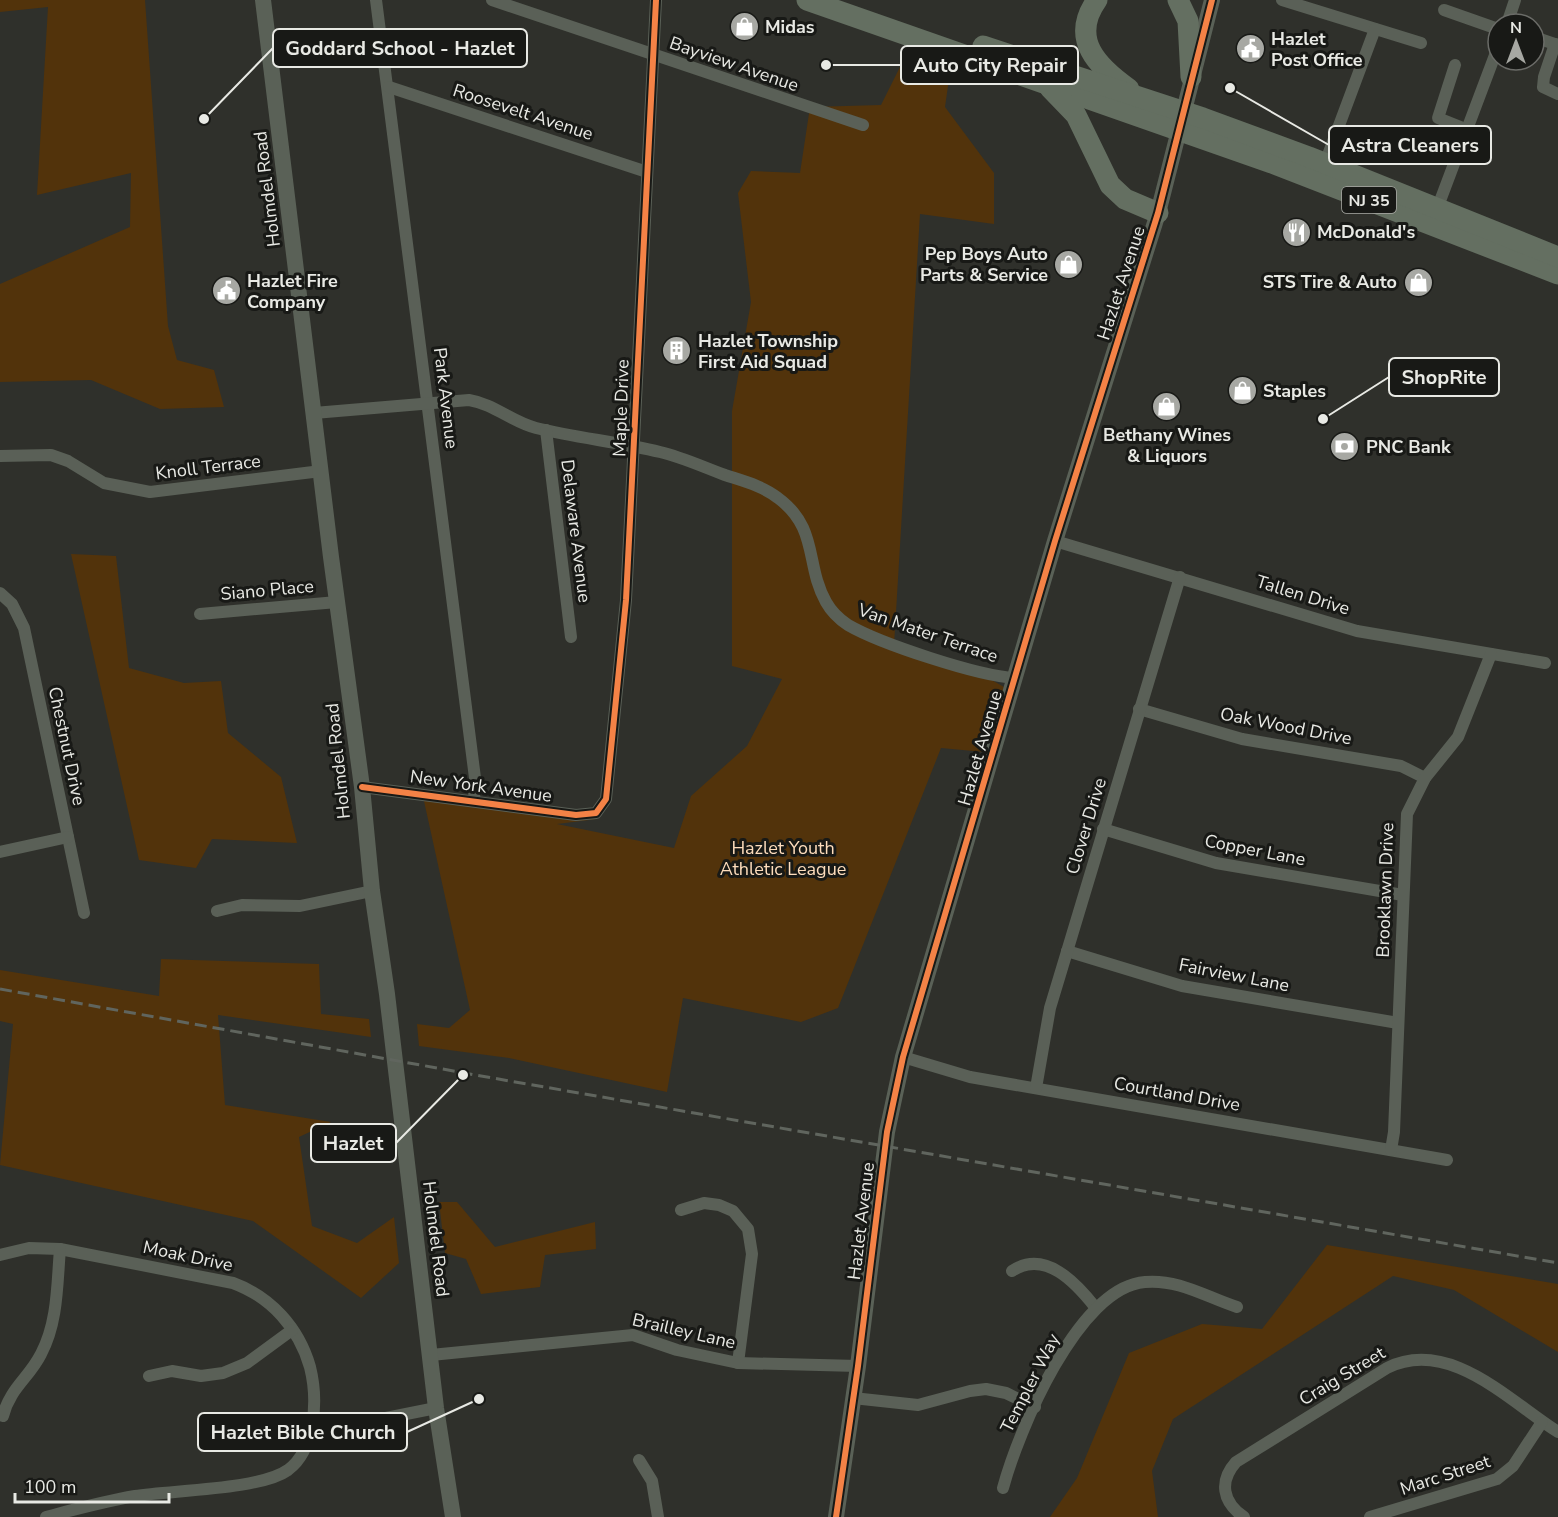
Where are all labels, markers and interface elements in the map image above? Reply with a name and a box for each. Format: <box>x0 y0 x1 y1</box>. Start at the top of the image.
shop icon: Midas <box>728 11 760 43</box>
north arrow <box>1486 12 1546 72</box>
place label: Midas <box>765 15 815 39</box>
text: N <box>1510 17 1522 39</box>
place label: Hazlet Post Office <box>1271 27 1363 72</box>
callout: Goddard School - Hazlet <box>273 29 527 67</box>
street label: Bayview Avenue <box>666 31 802 97</box>
public building icon: Hazlet Post Office <box>1234 33 1266 65</box>
text: Goddard School - Hazlet <box>285 35 515 62</box>
callout: Auto City Repair <box>901 46 1078 84</box>
text: Auto City Repair <box>913 52 1067 79</box>
street label: Roosevelt Avenue <box>450 78 596 146</box>
callout: Astra Cleaners <box>1329 126 1491 164</box>
street label: Holmdel Road <box>248 130 286 248</box>
text: Astra Cleaners <box>1341 132 1479 159</box>
road number: NJ 35 <box>1342 187 1396 213</box>
restaurant icon: McDonald's <box>1280 216 1312 248</box>
place label: McDonald's <box>1317 220 1415 244</box>
street label: Hazlet Avenue <box>1091 223 1151 343</box>
place label: Pep Boys Auto Parts & Service <box>920 242 1048 287</box>
shop icon: Pep Boys Auto Parts & Service <box>1053 248 1085 280</box>
shop icon: STS Tire & Auto <box>1402 266 1434 298</box>
place label: Hazlet Fire Company <box>247 269 338 314</box>
place label: STS Tire & Auto <box>1263 270 1397 294</box>
public building icon: Hazlet Fire Company <box>210 275 242 307</box>
place label: Hazlet Township First Aid Squad <box>698 329 838 374</box>
building icon: Hazlet Township First Aid Squad <box>661 335 693 367</box>
street label: Park Avenue <box>428 346 464 450</box>
callout: ShopRite <box>1389 358 1499 396</box>
street label: Maple Drive <box>607 359 635 457</box>
text: ShopRite <box>1401 364 1487 391</box>
shop icon: Staples <box>1226 375 1258 407</box>
place label: Staples <box>1263 379 1326 403</box>
shop icon: Bethany Wines & Liquors <box>1151 390 1183 422</box>
place label: Bethany Wines & Liquors <box>1103 423 1231 468</box>
bank icon: PNC Bank <box>1329 431 1361 463</box>
place label: PNC Bank <box>1366 435 1451 459</box>
street label: Knoll Terrace <box>154 449 262 485</box>
street label: Delaware Avenue <box>555 458 597 604</box>
street label: Tallen Drive <box>1253 569 1353 621</box>
street label: Siano Place <box>219 574 315 606</box>
street label: Van Mater Terrace <box>854 597 1001 668</box>
street label: Chestnut Drive <box>43 684 91 808</box>
street label: Hazlet Avenue <box>952 688 1008 808</box>
street label: Oak Wood Drive <box>1218 701 1354 751</box>
street label: Holmdel Road <box>320 702 356 820</box>
street label: New York Avenue <box>408 764 554 808</box>
street label: Clover Drive <box>1060 775 1112 877</box>
street label: Brooklawn Drive <box>1371 822 1399 958</box>
street label: Copper Lane <box>1203 828 1307 872</box>
park label: Hazlet Youth Athletic League <box>720 836 846 881</box>
street label: Fairview Lane <box>1177 953 1291 997</box>
street label: Courtland Drive <box>1112 1071 1242 1117</box>
callout: Hazlet <box>311 1124 396 1162</box>
text: Hazlet <box>323 1130 384 1157</box>
street label: Hazlet Avenue <box>842 1161 880 1281</box>
street label: Holmdel Road <box>417 1180 455 1298</box>
street label: Moak Drive <box>141 1235 235 1277</box>
street label: Brailley Lane <box>630 1307 738 1355</box>
street label: Templer Way <box>995 1329 1066 1437</box>
street label: Craig Street <box>1294 1341 1390 1411</box>
callout: Hazlet Bible Church <box>198 1413 407 1451</box>
text: Hazlet Bible Church <box>210 1419 396 1446</box>
street label: Marc Street <box>1397 1449 1494 1501</box>
scale bar <box>15 1466 170 1504</box>
text: 100 m <box>24 1475 76 1499</box>

